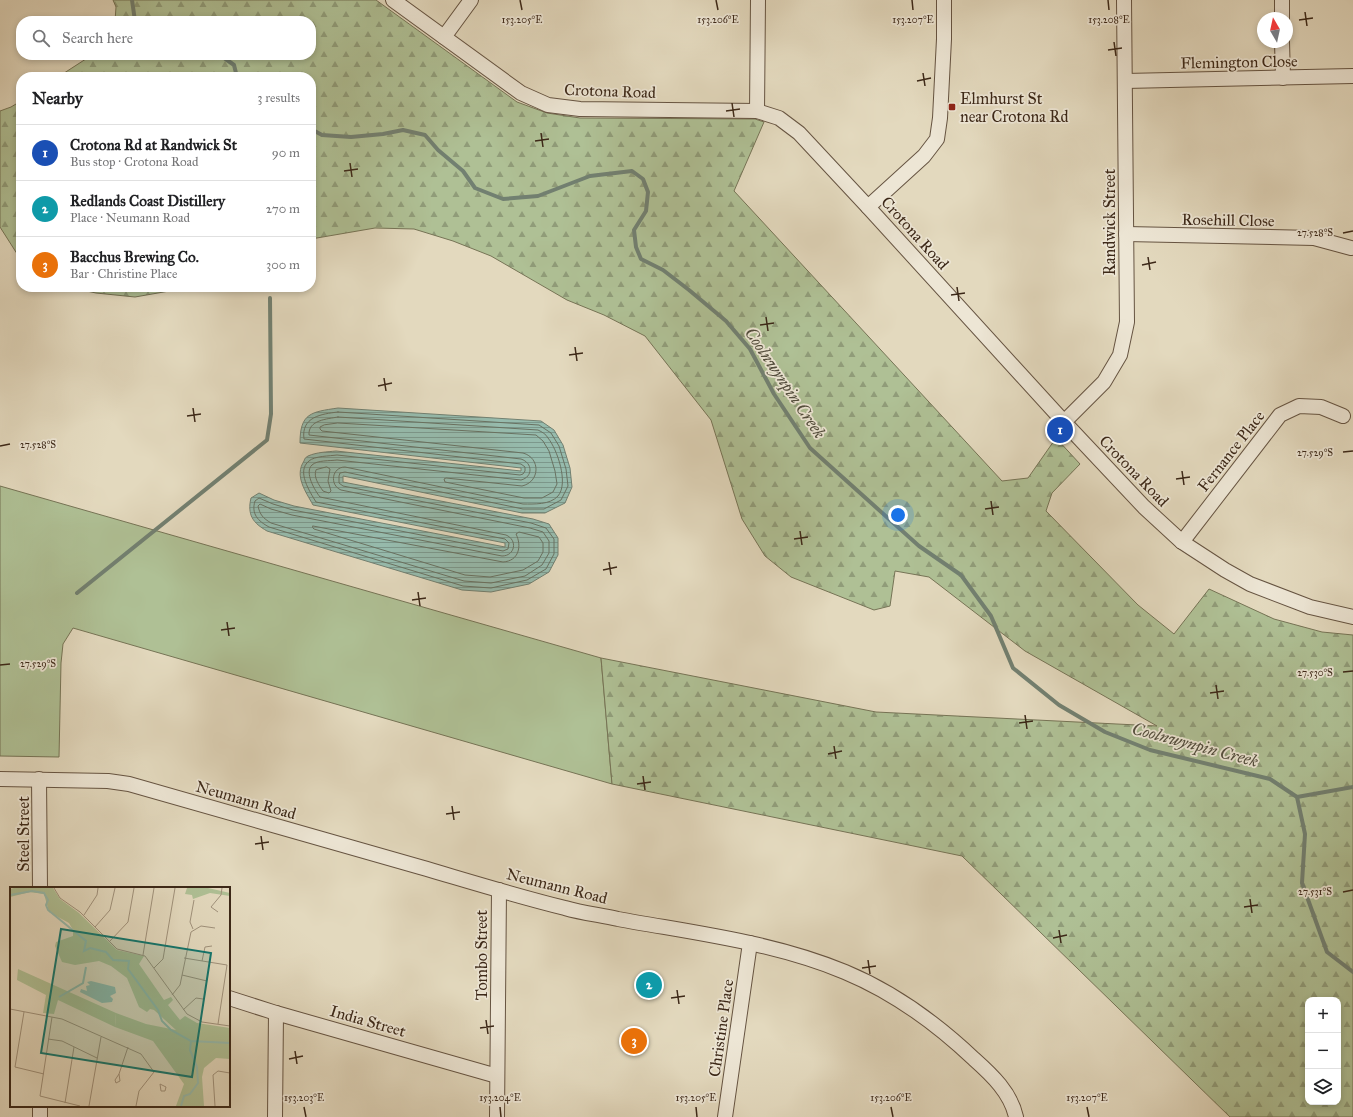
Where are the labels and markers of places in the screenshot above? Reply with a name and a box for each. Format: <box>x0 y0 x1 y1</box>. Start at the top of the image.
place label: Elmhurst St near Crotona Rd <box>960 89 1068 126</box>
marker: Elmhurst St near Crotona Rd <box>947 102 957 112</box>
pin: 1 <box>1047 415 1073 445</box>
pin: 2 <box>636 970 662 1000</box>
pin: 3 <box>621 1026 647 1056</box>

